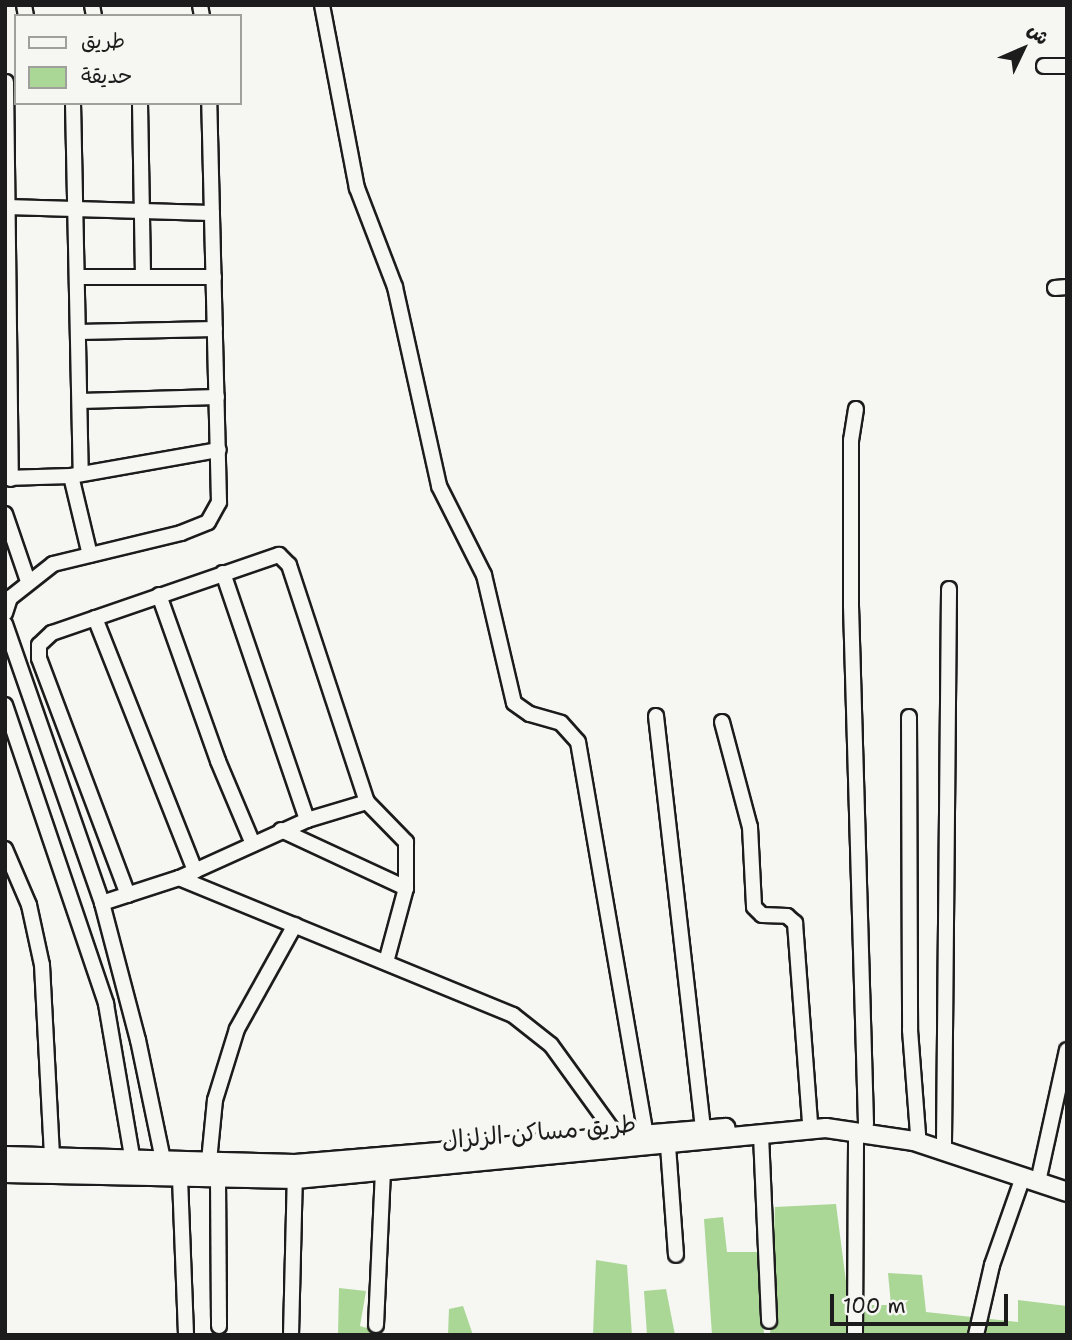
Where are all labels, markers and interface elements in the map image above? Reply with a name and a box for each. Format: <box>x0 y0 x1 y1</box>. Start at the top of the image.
legend <box>14 14 242 105</box>
north arrow <box>988 14 1058 84</box>
text: ش <box>1022 18 1055 50</box>
text: طريق <box>81 27 125 55</box>
text: حديقة <box>81 62 132 90</box>
street label: طريق مساكن الزلزال <box>441 1110 637 1156</box>
scale bar <box>834 1280 1012 1324</box>
text: 100 m <box>843 1292 906 1320</box>

